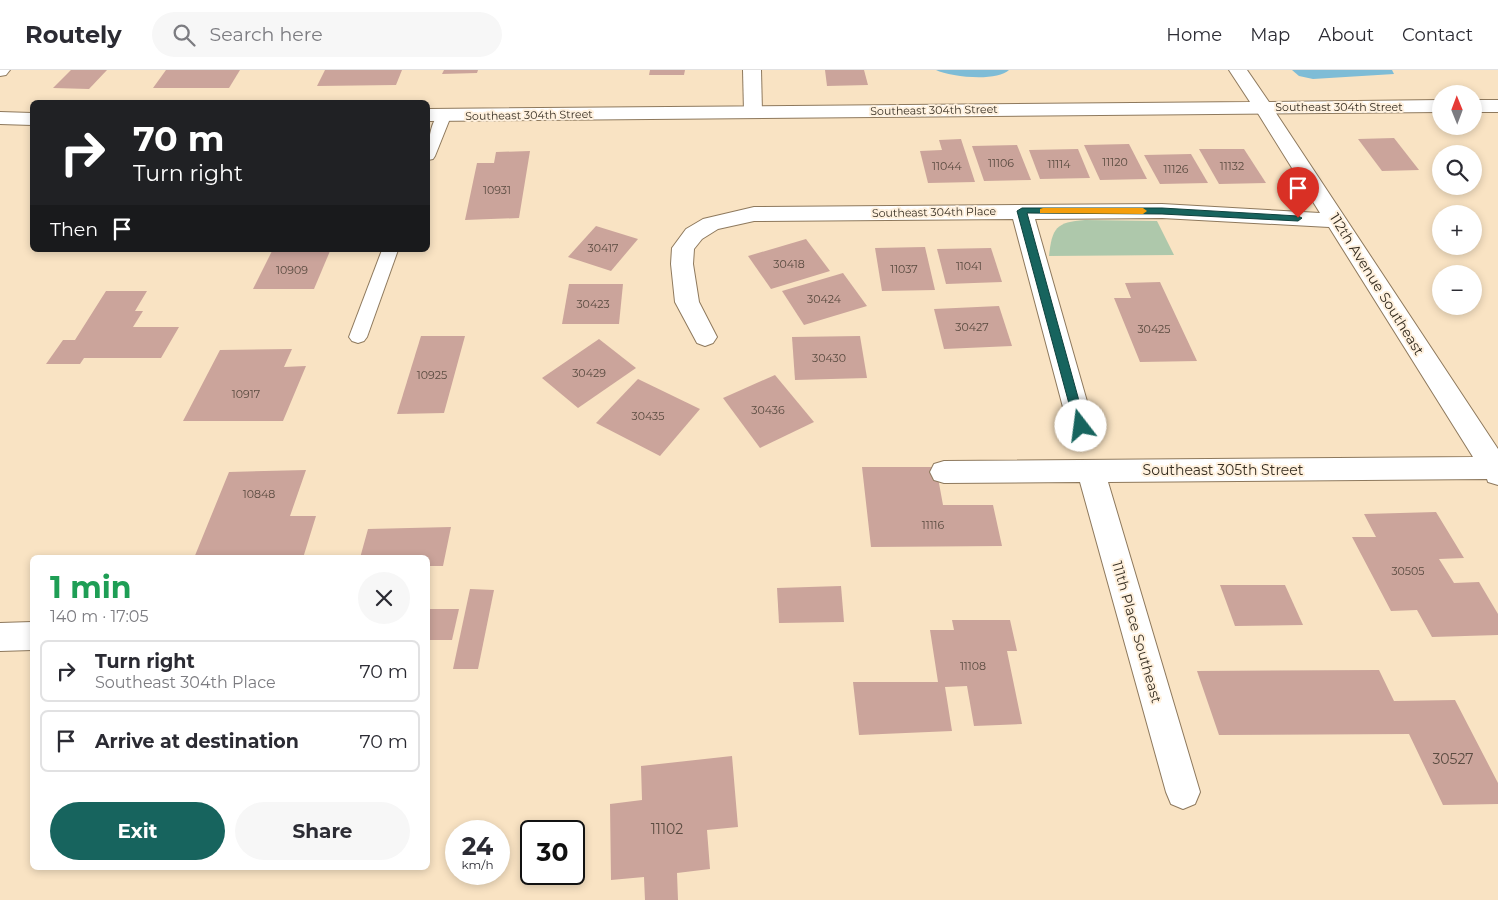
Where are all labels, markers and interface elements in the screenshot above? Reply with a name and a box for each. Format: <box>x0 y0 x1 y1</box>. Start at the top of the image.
search box <box>152 12 502 57</box>
text: Routely <box>25 20 122 49</box>
icon: search <box>170 21 198 49</box>
text: Search here <box>210 23 323 46</box>
text: Home <box>1166 24 1222 46</box>
text: Map <box>1250 24 1290 46</box>
text: About <box>1318 24 1374 46</box>
text: Contact <box>1402 24 1473 46</box>
north arrow <box>1432 85 1482 135</box>
map controls <box>1432 85 1482 315</box>
street label: Southeast 304th Street <box>1275 100 1403 114</box>
street label: Southeast 304th Street <box>870 102 998 118</box>
street label: Southeast 304th Street <box>465 107 593 123</box>
text: 70 m <box>133 117 224 160</box>
icon: right <box>50 120 115 185</box>
button: search <box>1432 145 1482 195</box>
house number: 11120 <box>1102 155 1128 169</box>
house number: 11106 <box>988 156 1014 170</box>
house number: 11114 <box>1047 157 1071 171</box>
house number: 11044 <box>932 159 963 173</box>
house number: 11132 <box>1220 159 1244 173</box>
text: Turn right <box>133 160 243 187</box>
house number: 11126 <box>1164 162 1189 176</box>
pin <box>1277 167 1319 218</box>
icon: arrive <box>1284 174 1312 202</box>
house number: 10931 <box>483 183 511 197</box>
street label: Southeast 304th Place <box>872 204 997 220</box>
button: + <box>1432 205 1482 255</box>
street label: 112th Avenue Southeast <box>1326 210 1428 359</box>
icon: arrive <box>108 215 136 243</box>
text: Then <box>50 218 98 241</box>
house number: 30417 <box>588 241 618 255</box>
house number: 30418 <box>773 257 805 271</box>
house number: 11041 <box>956 259 982 273</box>
house number: 11037 <box>890 262 918 276</box>
house number: 10909 <box>276 263 308 277</box>
button: − <box>1432 265 1482 315</box>
house number: 30424 <box>807 292 842 306</box>
house number: 30423 <box>576 297 610 311</box>
house number: 30427 <box>955 320 989 334</box>
house number: 30425 <box>1137 322 1171 336</box>
house number: 30430 <box>812 351 846 365</box>
house number: 30429 <box>572 366 606 380</box>
house number: 10925 <box>417 368 447 382</box>
house number: 10917 <box>232 387 260 401</box>
position arrow <box>1054 399 1106 451</box>
house number: 30436 <box>751 403 785 417</box>
house number: 30435 <box>632 409 664 423</box>
street label: Southeast 305th Street <box>1143 461 1304 479</box>
house number: 10848 <box>243 487 275 501</box>
house number: 11116 <box>922 518 945 532</box>
street label: 111th Place Southeast <box>1108 559 1166 705</box>
house number: 30505 <box>1391 564 1425 578</box>
text: 1 min <box>50 569 131 606</box>
button: close <box>358 572 410 624</box>
text: 140 m · 17:05 <box>50 607 148 626</box>
text: Turn right <box>95 650 195 673</box>
icon: right <box>52 657 80 685</box>
house number: 11108 <box>960 659 986 673</box>
text: 70 m <box>359 660 408 683</box>
text: Southeast 304th Place <box>95 673 276 692</box>
icon: arrive <box>52 727 80 755</box>
text: Arrive at destination <box>95 730 299 753</box>
text: 70 m <box>359 730 408 753</box>
house number: 30527 <box>1432 750 1474 768</box>
button: Exit <box>50 802 225 860</box>
button: Share <box>235 802 410 860</box>
speed limit sign: 30 <box>520 820 585 885</box>
house number: 11102 <box>651 820 683 838</box>
text: 24 <box>462 831 493 861</box>
text: km/h <box>461 857 494 872</box>

